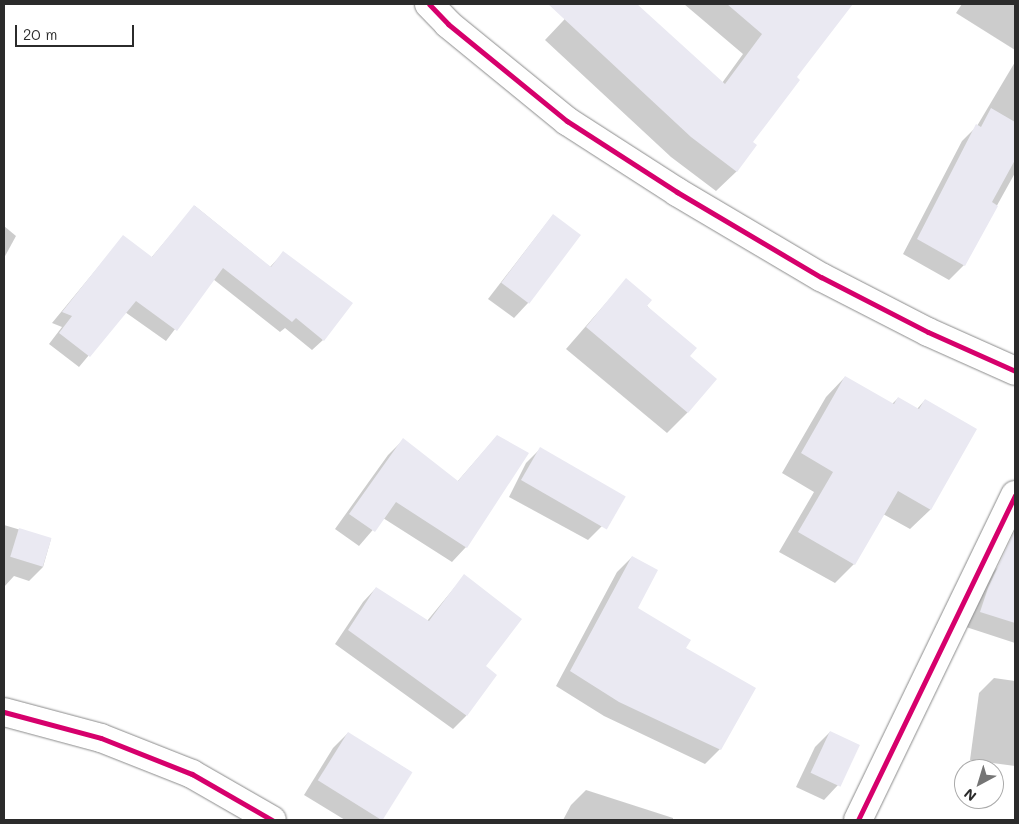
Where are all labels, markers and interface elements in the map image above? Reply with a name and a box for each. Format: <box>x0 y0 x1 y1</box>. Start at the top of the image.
scale bar <box>18 15 136 47</box>
text: 20 m <box>23 24 57 44</box>
north arrow <box>954 759 1004 809</box>
text: N <box>960 785 980 806</box>

